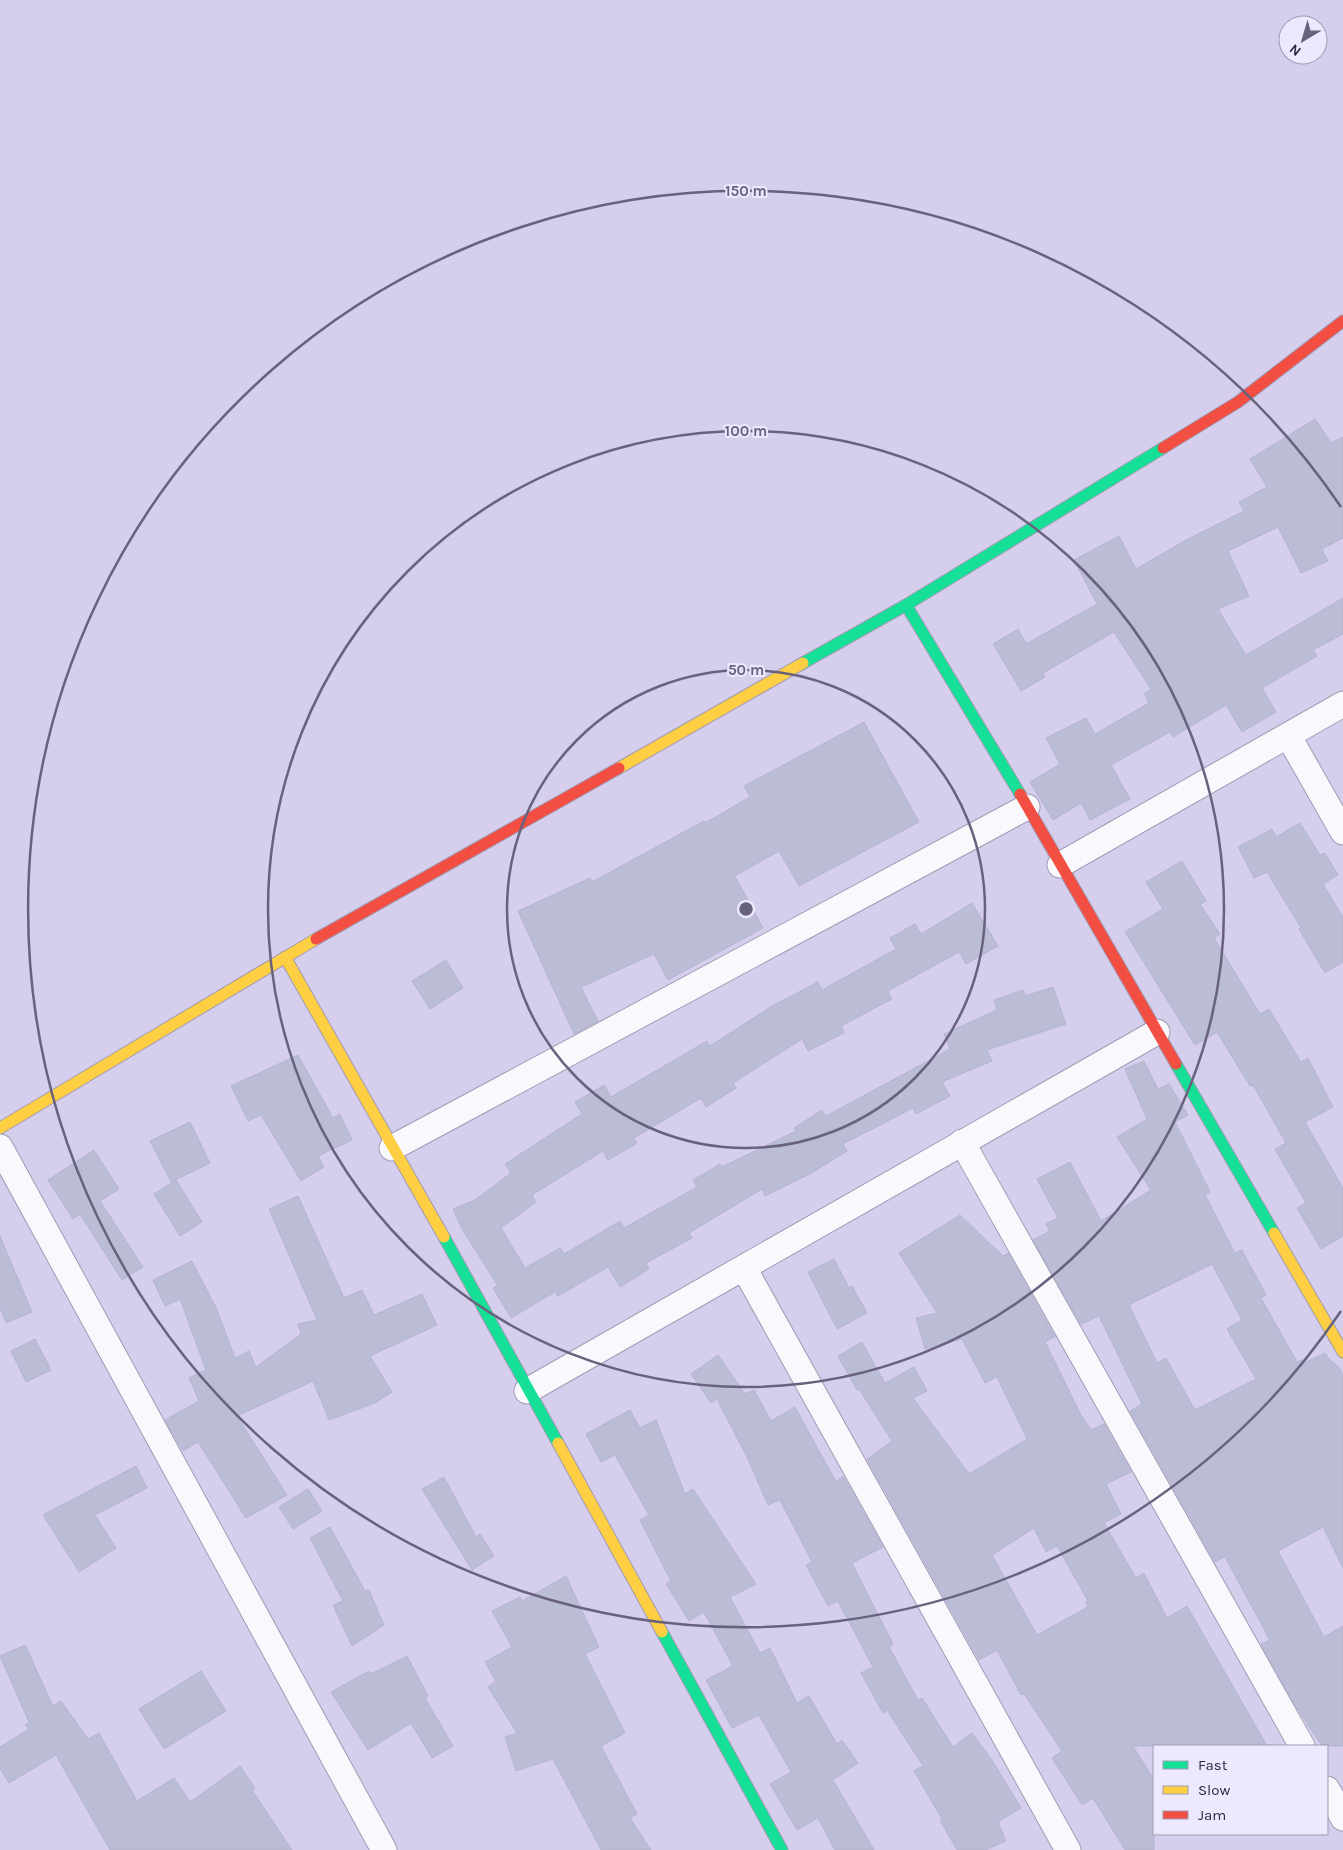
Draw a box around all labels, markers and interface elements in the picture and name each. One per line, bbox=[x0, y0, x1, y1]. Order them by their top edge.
north arrow bbox=[1278, 15, 1328, 65]
text: N bbox=[1286, 40, 1304, 60]
text: 150 m bbox=[725, 182, 767, 200]
text: 100 m bbox=[725, 422, 767, 440]
text: 50 m bbox=[728, 661, 764, 679]
centre of rings bbox=[737, 900, 755, 918]
legend bbox=[1153, 1745, 1328, 1835]
text: Fast bbox=[1198, 1756, 1228, 1774]
text: Slow bbox=[1198, 1781, 1230, 1799]
text: Jam bbox=[1198, 1806, 1226, 1824]

